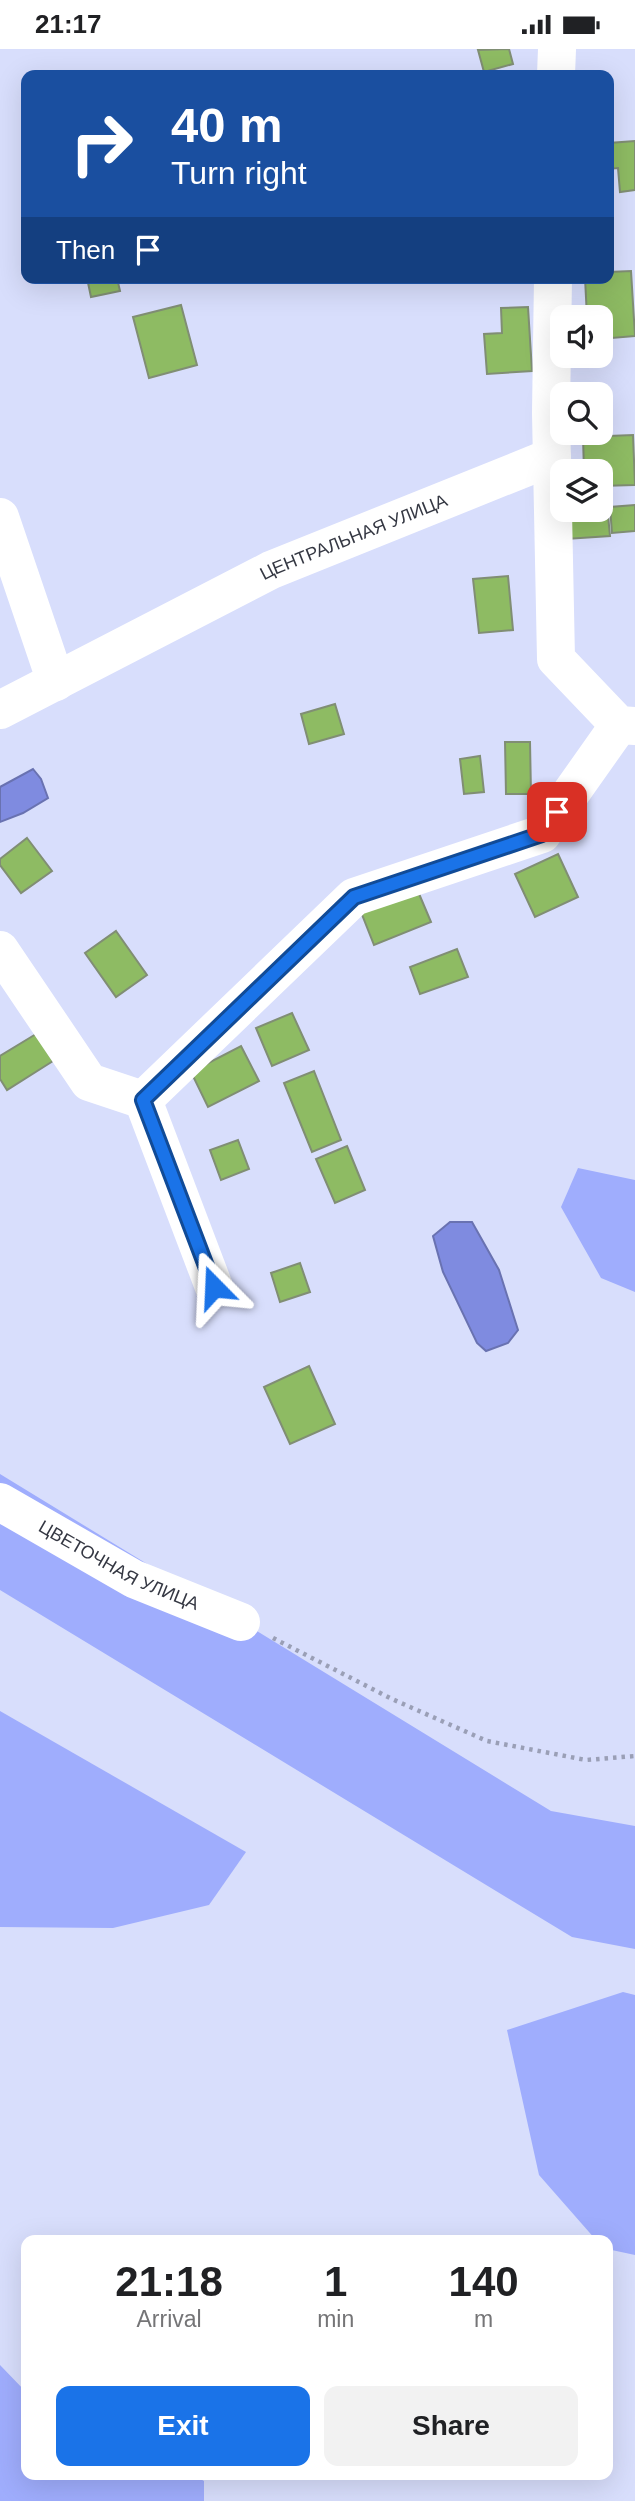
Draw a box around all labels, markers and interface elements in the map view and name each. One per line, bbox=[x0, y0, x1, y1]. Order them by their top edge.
text: 21:17 bbox=[35, 9, 102, 39]
icon: right bbox=[56, 98, 147, 189]
text: 40 m bbox=[171, 98, 283, 152]
text: Turn right bbox=[171, 155, 307, 191]
icon: arrive bbox=[129, 231, 167, 269]
text: Then bbox=[56, 235, 115, 265]
map controls bbox=[550, 305, 613, 522]
button: sound bbox=[550, 305, 613, 368]
button: search bbox=[550, 382, 613, 445]
button: layers bbox=[550, 459, 613, 522]
street label: ЦЕНТРАЛЬНАЯ УЛИЦА bbox=[257, 490, 450, 584]
pin bbox=[527, 782, 587, 842]
icon: arrive bbox=[538, 793, 576, 831]
position arrow bbox=[177, 1250, 251, 1324]
street label: ЦВЕТОЧНАЯ УЛИЦА bbox=[35, 1516, 202, 1614]
text: 21:18 bbox=[115, 2258, 223, 2305]
text: 1 bbox=[324, 2258, 347, 2305]
text: 140 bbox=[449, 2258, 519, 2305]
text: Arrival bbox=[136, 2306, 202, 2332]
text: min bbox=[317, 2306, 354, 2332]
text: m bbox=[474, 2306, 493, 2332]
button: Exit bbox=[56, 2386, 310, 2466]
button: Share bbox=[324, 2386, 578, 2466]

